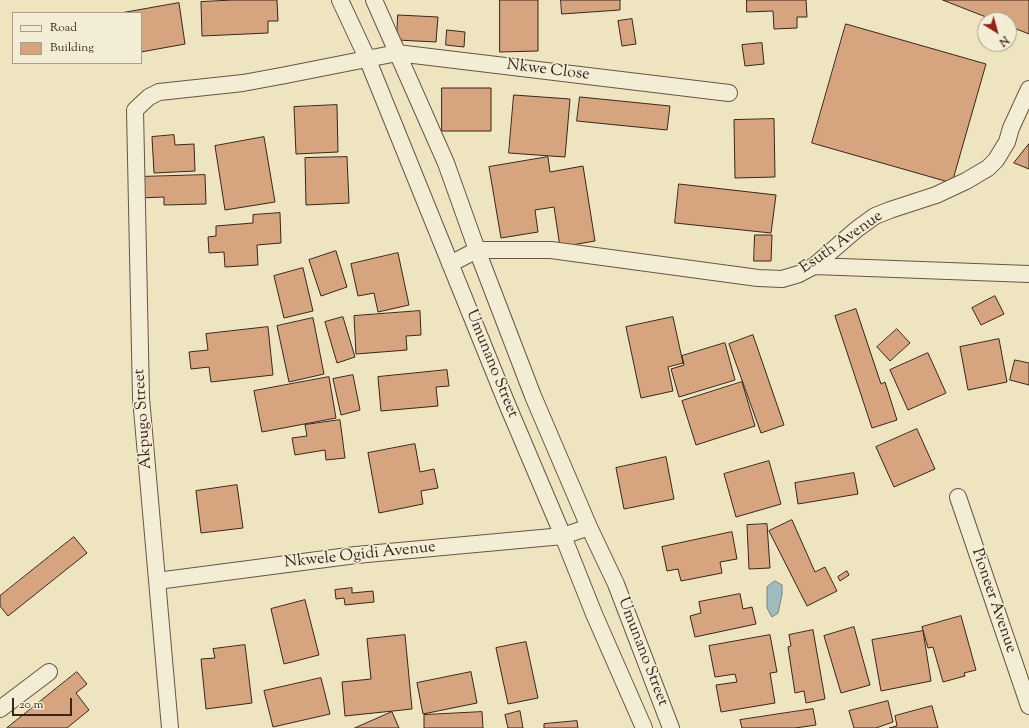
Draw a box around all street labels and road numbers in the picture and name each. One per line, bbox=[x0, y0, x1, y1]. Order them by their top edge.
street label: Nkwe Close bbox=[505, 56, 591, 86]
street label: Esuth Avenue bbox=[797, 207, 887, 279]
street label: Umunano Street bbox=[461, 307, 521, 421]
street label: Akpugo Street bbox=[131, 368, 157, 470]
street label: Nkwele Ogidi Avenue bbox=[283, 539, 437, 573]
street label: Pioneer Avenue bbox=[966, 546, 1020, 656]
street label: Umunano Street bbox=[612, 595, 672, 709]

